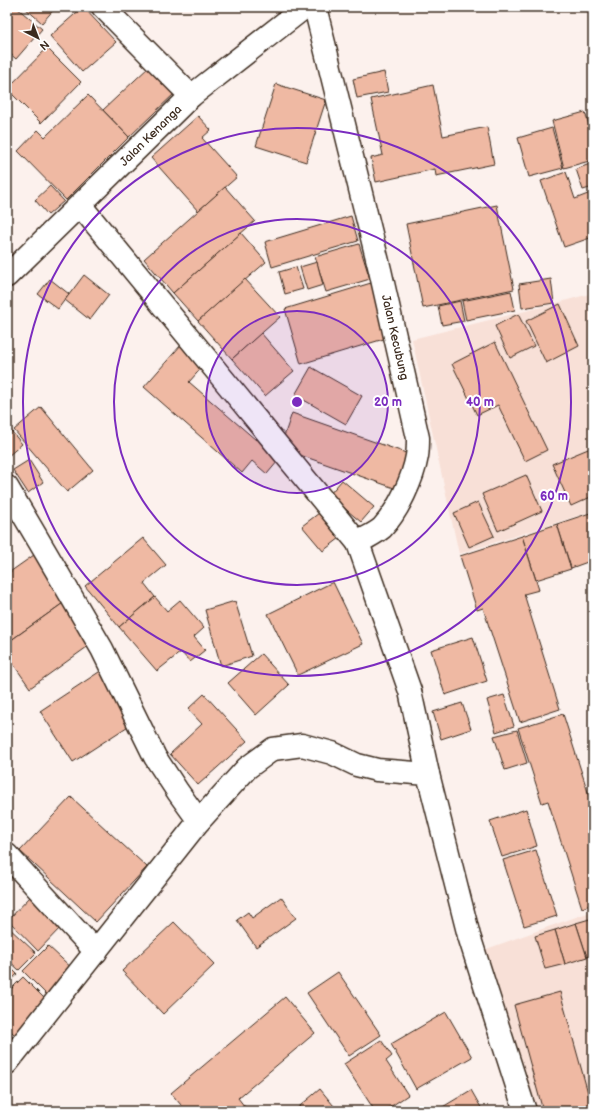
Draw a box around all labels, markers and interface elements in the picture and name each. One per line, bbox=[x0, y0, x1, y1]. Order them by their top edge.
north arrow bbox=[18, 18, 58, 58]
text: N bbox=[37, 37, 52, 53]
street label: Jalan Kenanga bbox=[116, 102, 185, 169]
street label: Jalan Kecubung bbox=[378, 293, 412, 382]
centre of rings bbox=[290, 395, 304, 409]
text: 20 m bbox=[374, 395, 402, 410]
text: 40 m bbox=[466, 395, 494, 410]
text: 60 m bbox=[540, 489, 568, 504]

